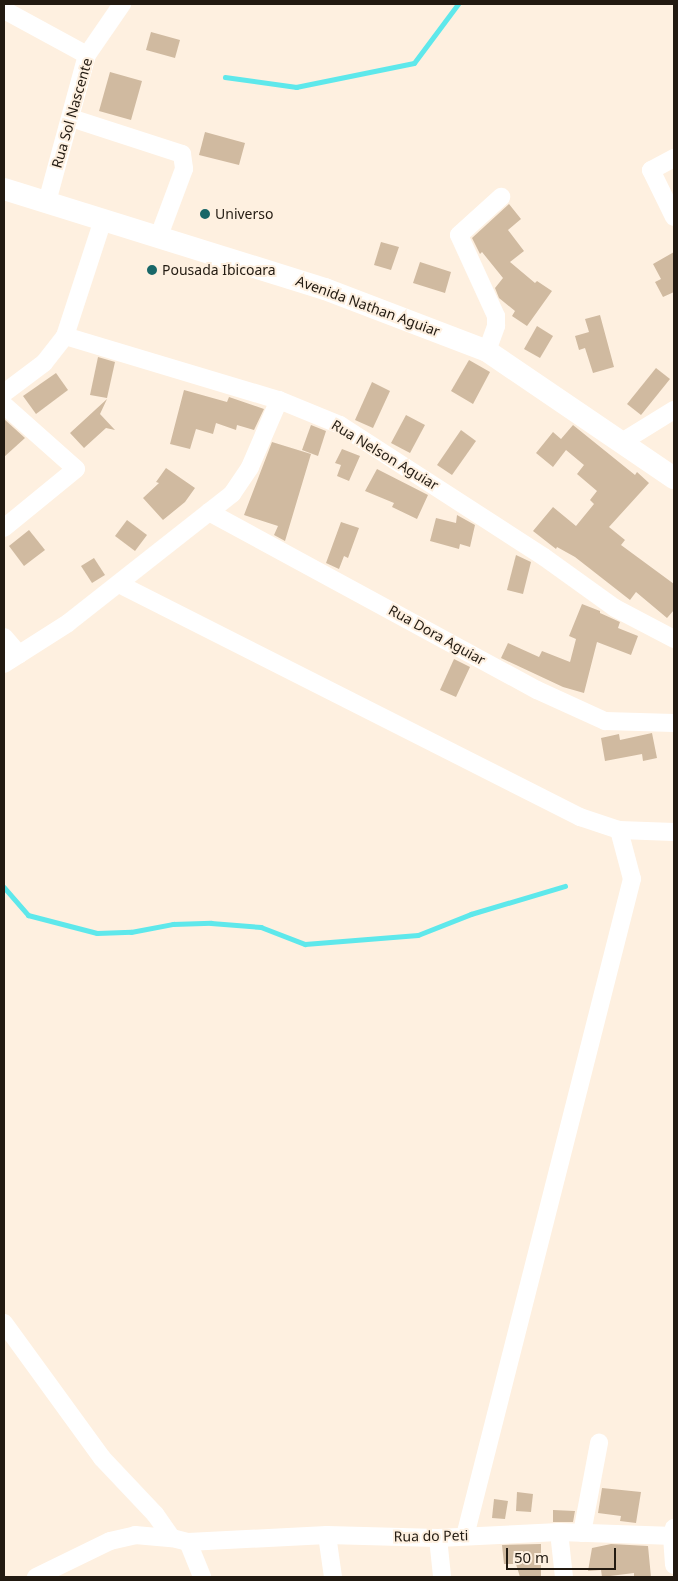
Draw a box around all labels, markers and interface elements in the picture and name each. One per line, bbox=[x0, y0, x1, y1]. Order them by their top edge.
street label: Rua Sol Nascente bbox=[48, 56, 96, 170]
place label: Universo bbox=[215, 206, 273, 222]
marker: Universo bbox=[199, 208, 211, 220]
place label: Pousada Ibicoara bbox=[162, 262, 276, 278]
marker: Pousada Ibicoara bbox=[146, 264, 158, 276]
street label: Avenida Nathan Aguiar bbox=[294, 272, 442, 340]
street label: Rua Nelson Aguiar bbox=[328, 416, 442, 494]
street label: Rua Dora Aguiar bbox=[386, 601, 488, 669]
street label: Rua do Peti bbox=[394, 1527, 468, 1545]
scale bar bbox=[508, 1538, 618, 1570]
text: 50 m bbox=[514, 1547, 549, 1567]

